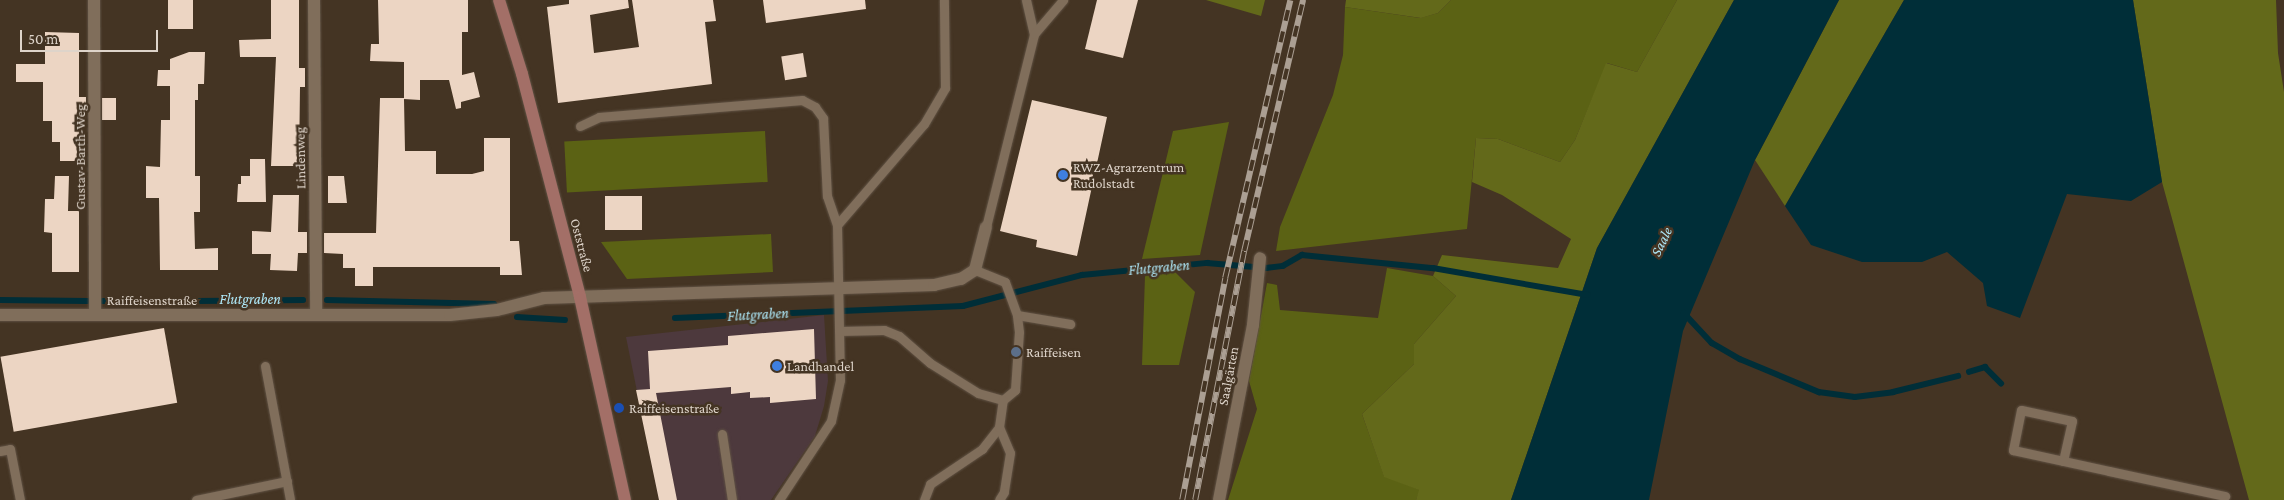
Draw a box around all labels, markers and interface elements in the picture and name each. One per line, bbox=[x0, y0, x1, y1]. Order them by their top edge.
scale bar bbox=[22, 20, 160, 52]
text: 50 m bbox=[28, 31, 58, 47]
street label: Gustav-Barth-Weg bbox=[72, 104, 88, 210]
street label: Lindenweg bbox=[291, 127, 309, 189]
place label: RWZ-Agrarzentrum Rudolstadt bbox=[1073, 159, 1184, 192]
marker: RWZ-Agrarzentrum Rudolstadt bbox=[1057, 169, 1069, 181]
street label: Oststraße bbox=[567, 216, 597, 274]
water label: Saale bbox=[1647, 224, 1677, 260]
water label: Flutgraben bbox=[1128, 256, 1190, 280]
water label: Flutgraben bbox=[219, 291, 281, 309]
street label: Raiffeisenstraße bbox=[107, 292, 197, 308]
water label: Flutgraben bbox=[727, 304, 789, 326]
place label: Raiffeisen bbox=[1026, 344, 1081, 360]
street label: Saalgärten bbox=[1214, 345, 1242, 407]
marker: Raiffeisen bbox=[1010, 346, 1022, 358]
place label: Landhandel bbox=[787, 358, 854, 374]
marker: Landhandel bbox=[771, 360, 783, 372]
place label: Raiffeisenstraße bbox=[629, 400, 719, 416]
marker: Raiffeisenstraße bbox=[613, 402, 625, 414]

